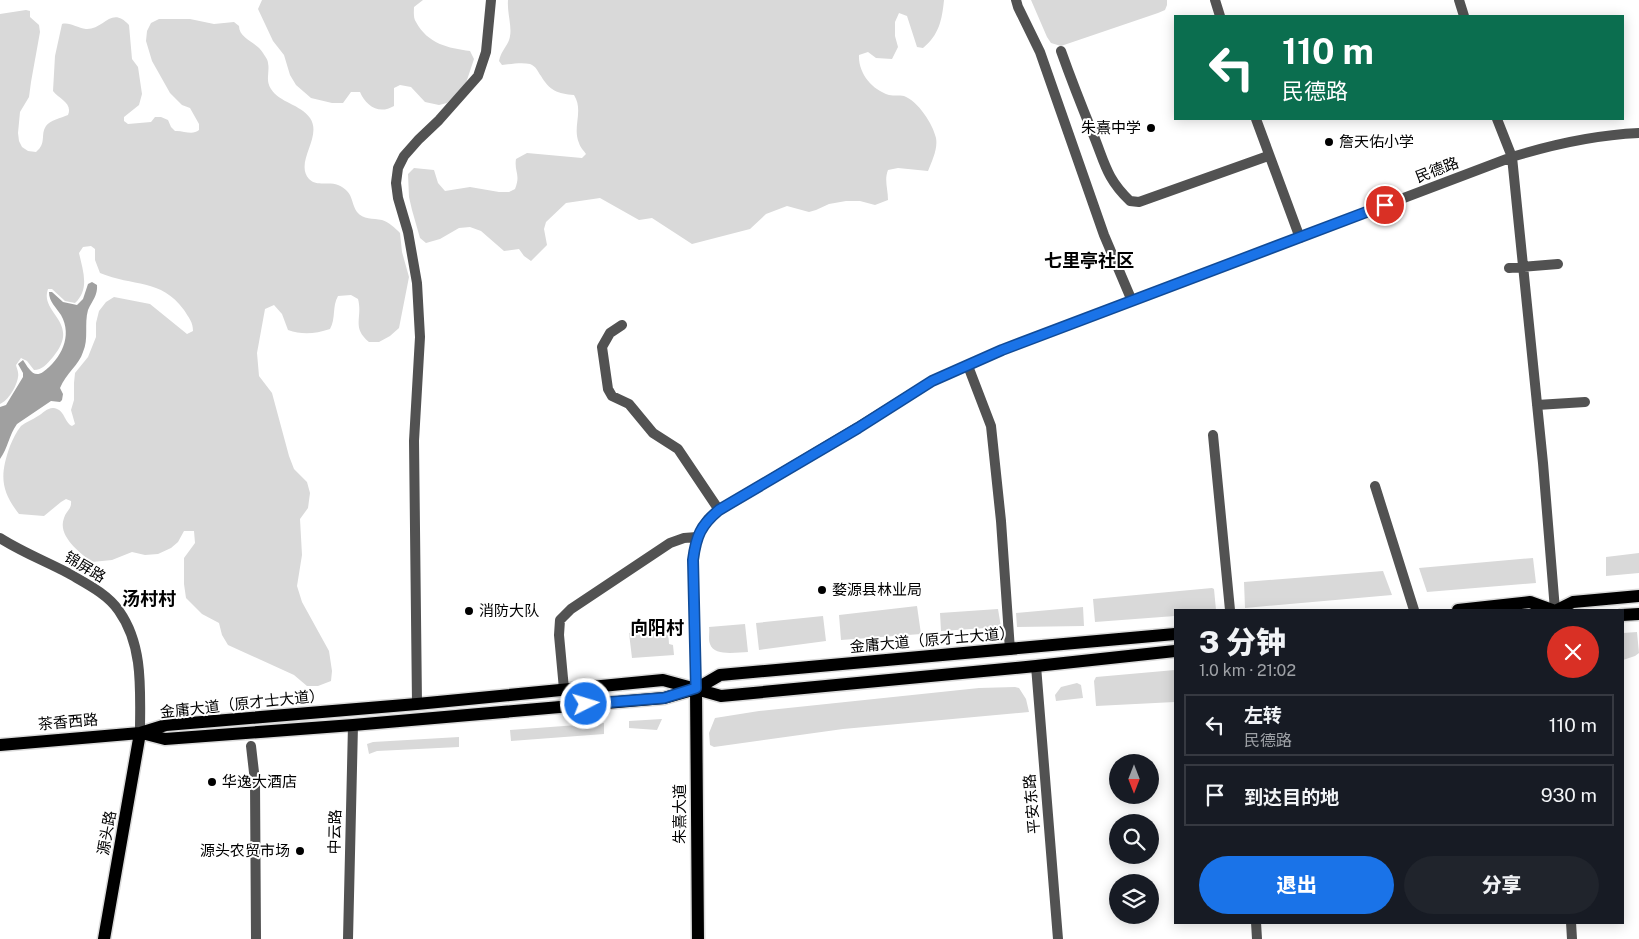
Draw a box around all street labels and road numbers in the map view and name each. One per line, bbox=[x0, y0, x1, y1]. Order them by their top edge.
street label: 民德路 bbox=[1413, 154, 1461, 186]
street label: 锦屏路 bbox=[62, 548, 109, 585]
street label: 金庸大道（原才士大道） bbox=[849, 624, 1015, 655]
street label: 金庸大道（原才士大道） bbox=[159, 686, 325, 721]
street label: 茶香西路 bbox=[37, 710, 99, 733]
street label: 平安东路 bbox=[1020, 773, 1043, 835]
street label: 朱熹大道 bbox=[671, 784, 688, 844]
street label: 源头路 bbox=[94, 809, 119, 857]
street label: 中云路 bbox=[326, 809, 343, 855]

